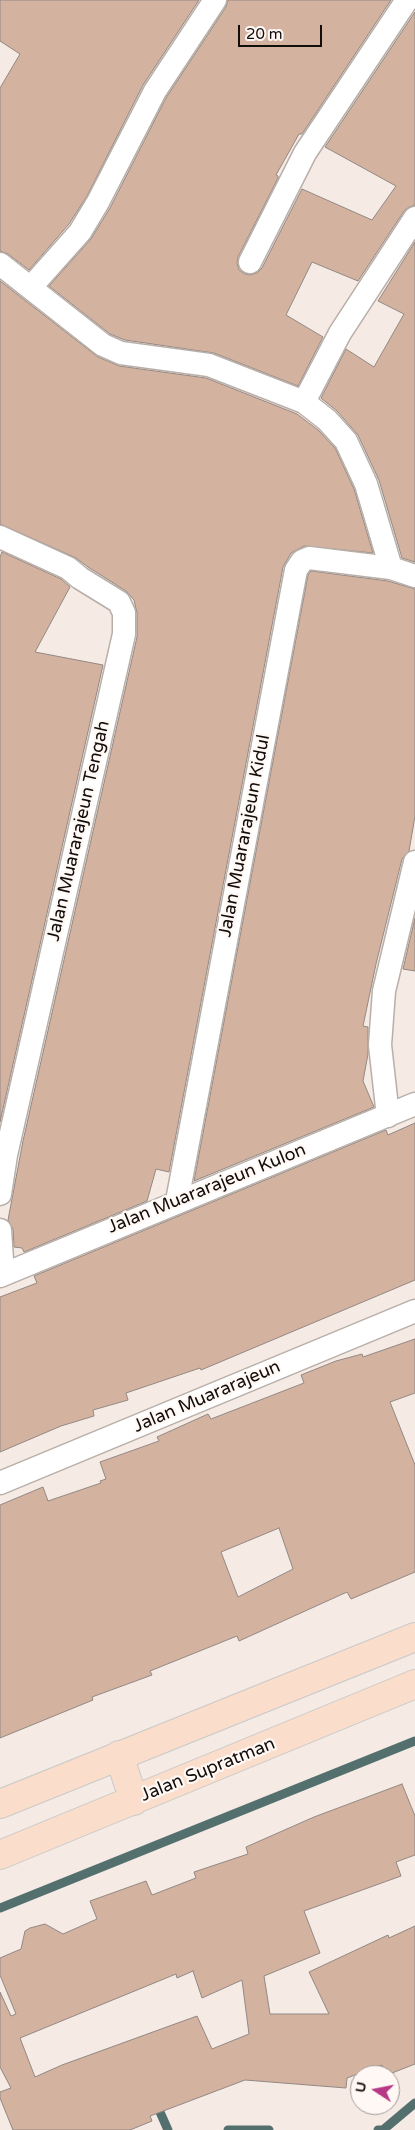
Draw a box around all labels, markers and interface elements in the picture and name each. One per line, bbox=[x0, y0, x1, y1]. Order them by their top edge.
scale bar bbox=[240, 15, 324, 47]
text: 20 m bbox=[246, 25, 283, 43]
street label: Jalan Muararajeun Tengah bbox=[43, 719, 115, 943]
street label: Jalan Muararajeun Kidul bbox=[215, 733, 275, 939]
street label: Jalan Muararajeun Kulon bbox=[105, 1139, 309, 1239]
street label: Jalan Muararajeun bbox=[130, 1356, 284, 1438]
street label: Jalan Supratman bbox=[138, 1733, 278, 1807]
north arrow bbox=[350, 2065, 400, 2115]
text: U bbox=[351, 2080, 370, 2094]

